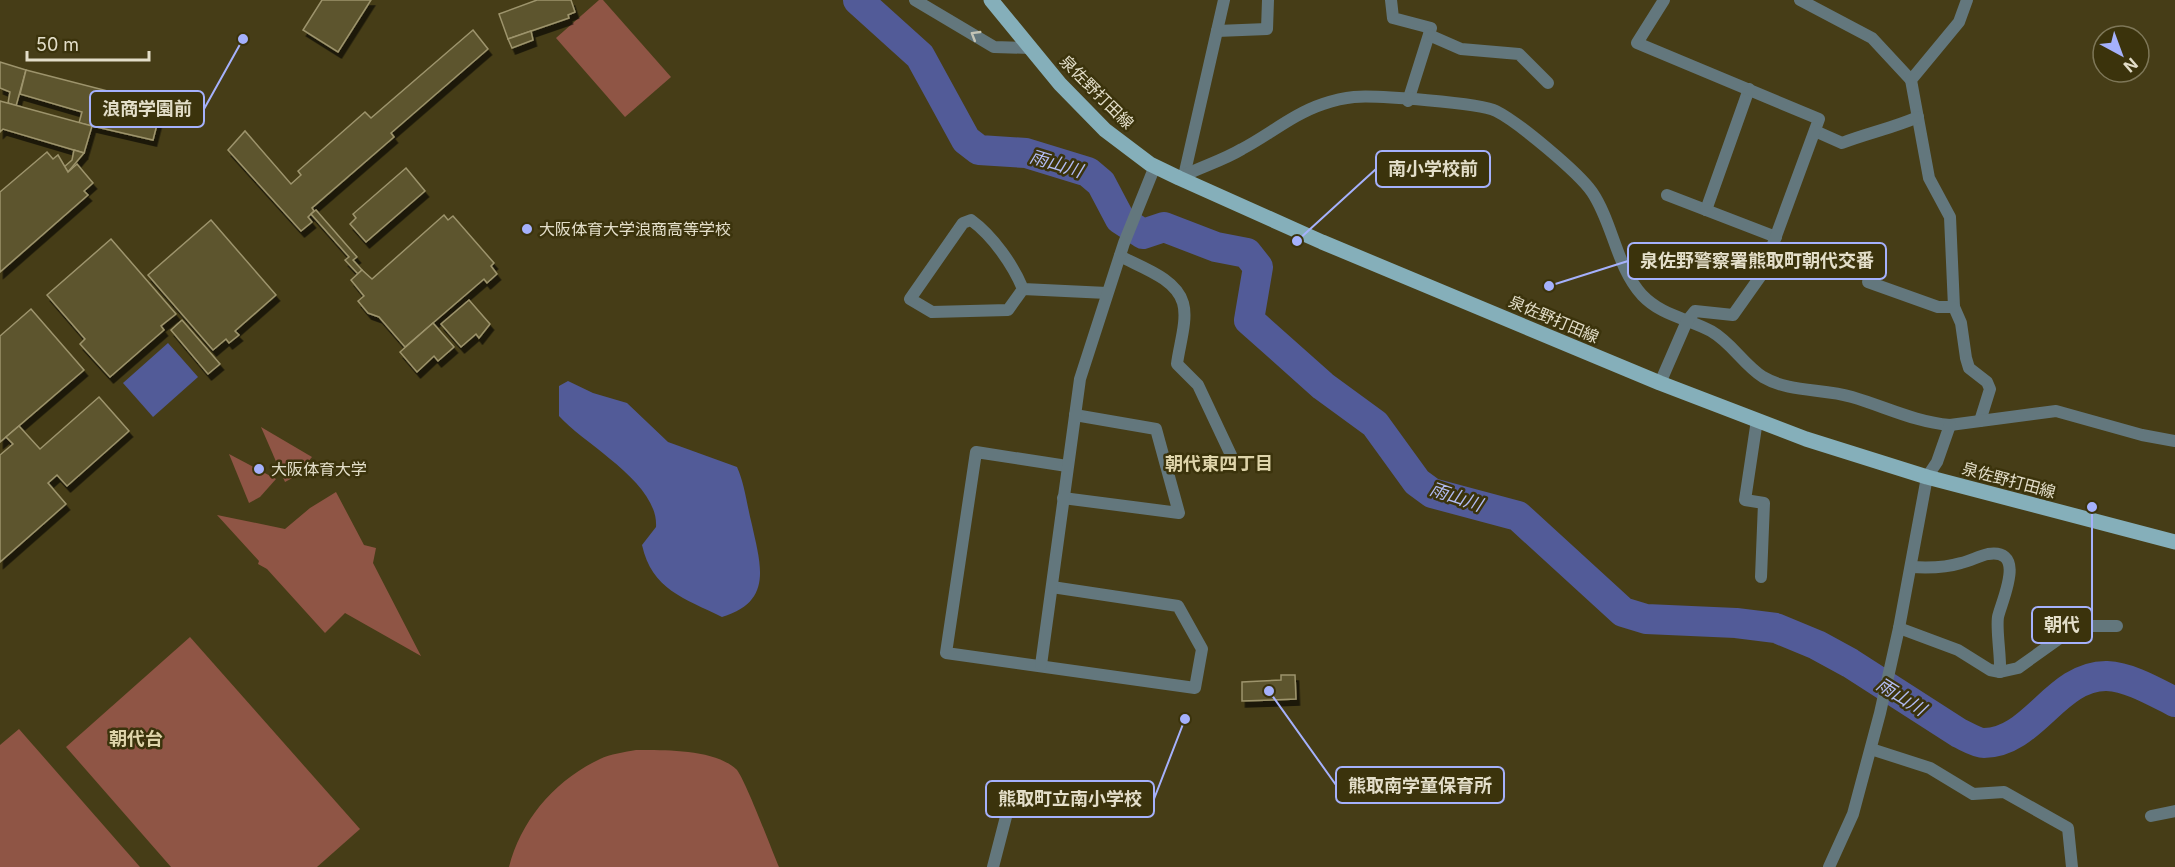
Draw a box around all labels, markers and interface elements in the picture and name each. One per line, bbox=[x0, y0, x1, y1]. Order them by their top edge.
scale bar bbox=[27, 24, 148, 62]
north arrow bbox=[2091, 24, 2151, 84]
one-way arrow bbox=[971, 31, 981, 43]
text: 50 m bbox=[36, 34, 79, 55]
street label: 泉佐野打田線 bbox=[1056, 51, 1138, 133]
text: N bbox=[2120, 54, 2142, 77]
callout: 浪商学園前 bbox=[90, 91, 204, 127]
text: 浪商学園前 bbox=[102, 98, 192, 119]
water label: 雨山川 bbox=[1027, 146, 1087, 182]
callout: 南小学校前 bbox=[1376, 151, 1490, 187]
text: 南小学校前 bbox=[1388, 158, 1478, 179]
place label: 大阪体育大学浪商高等学校 bbox=[539, 219, 731, 239]
marker: 大阪体育大学浪商高等学校 bbox=[520, 222, 534, 236]
callout: 泉佐野警察署熊取町朝代交番 bbox=[1628, 243, 1886, 279]
text: 泉佐野警察署熊取町朝代交番 bbox=[1640, 250, 1874, 271]
street label: 泉佐野打田線 bbox=[1506, 291, 1602, 347]
district label: 朝代東四丁目 bbox=[1165, 453, 1273, 474]
street label: 泉佐野打田線 bbox=[1960, 458, 2058, 502]
place label: 大阪体育大学 bbox=[271, 459, 367, 479]
marker: 大阪体育大学 bbox=[252, 462, 266, 476]
water label: 雨山川 bbox=[1427, 478, 1487, 516]
callout: 朝代 bbox=[2032, 607, 2092, 643]
text: 朝代 bbox=[2044, 614, 2080, 635]
water label: 雨山川 bbox=[1873, 673, 1931, 721]
district label: 朝代台 bbox=[109, 728, 163, 749]
callout: 熊取南学童保育所 bbox=[1336, 767, 1504, 803]
text: 熊取南学童保育所 bbox=[1348, 775, 1492, 796]
callout: 熊取町立南小学校 bbox=[986, 781, 1154, 817]
text: 熊取町立南小学校 bbox=[998, 788, 1142, 809]

